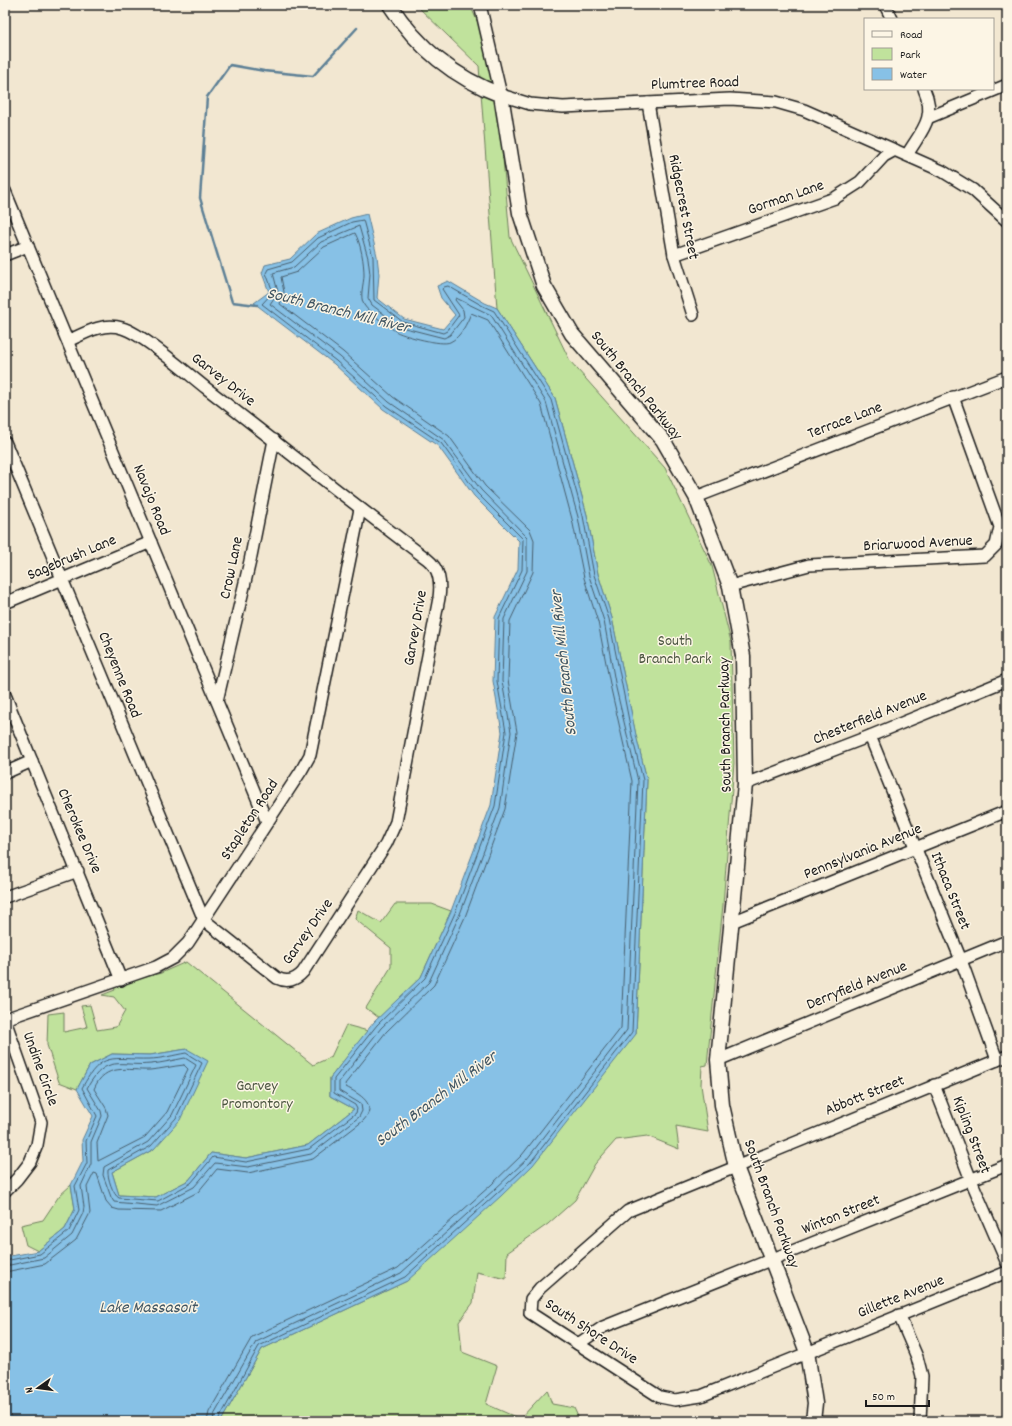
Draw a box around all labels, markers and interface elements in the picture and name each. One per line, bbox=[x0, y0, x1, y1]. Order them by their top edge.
legend bbox=[864, 18, 994, 90]
text: Road bbox=[900, 27, 922, 44]
text: Park bbox=[900, 47, 921, 64]
text: Water bbox=[900, 67, 927, 84]
street label: Plumtree Road bbox=[650, 71, 740, 97]
street label: Ridgecrest Street bbox=[662, 152, 705, 262]
street label: Gorman Lane bbox=[745, 174, 827, 222]
water label: South Branch Mill River bbox=[264, 283, 414, 342]
street label: South Branch Parkway bbox=[584, 326, 688, 446]
street label: Garvey Drive bbox=[186, 347, 260, 413]
street label: Terrace Lane bbox=[804, 396, 886, 446]
street label: Navajo Road bbox=[126, 461, 176, 539]
street label: Sagebrush Lane bbox=[24, 529, 120, 587]
street label: Briarwood Avenue bbox=[863, 530, 973, 558]
street label: Crow Lane bbox=[214, 535, 250, 601]
water label: South Branch Mill River bbox=[545, 587, 585, 737]
street label: Garvey Drive bbox=[398, 588, 434, 668]
street label: Cheyenne Road bbox=[91, 628, 147, 722]
park label: South Branch Park bbox=[638, 630, 712, 671]
street label: South Branch Parkway bbox=[713, 657, 739, 793]
street label: Chesterfield Avenue bbox=[810, 685, 930, 751]
street label: Stapleton Road bbox=[215, 775, 285, 865]
street label: Cherokee Drive bbox=[51, 785, 107, 877]
street label: Pennsylvania Avenue bbox=[800, 818, 926, 886]
street label: Ithaca Street bbox=[924, 849, 976, 933]
street label: Garvey Drive bbox=[277, 894, 339, 970]
street label: Derryfield Avenue bbox=[803, 955, 911, 1017]
street label: Undine Circle bbox=[16, 1029, 64, 1109]
water label: South Branch Mill River bbox=[371, 1045, 504, 1154]
street label: Abbott Street bbox=[822, 1070, 908, 1122]
park label: Garvey Promontory bbox=[221, 1075, 293, 1116]
street label: Kipling Street bbox=[946, 1093, 996, 1177]
street label: South Branch Parkway bbox=[737, 1136, 805, 1272]
street label: Winton Street bbox=[798, 1189, 884, 1241]
street label: Gillette Avenue bbox=[854, 1269, 948, 1325]
street label: South Shore Drive bbox=[540, 1293, 642, 1371]
water label: Lake Massasoit bbox=[99, 1297, 199, 1321]
north arrow bbox=[18, 1368, 58, 1408]
scale bar bbox=[866, 1382, 929, 1408]
text: N bbox=[22, 1385, 39, 1395]
text: 50 m bbox=[872, 1389, 895, 1406]

